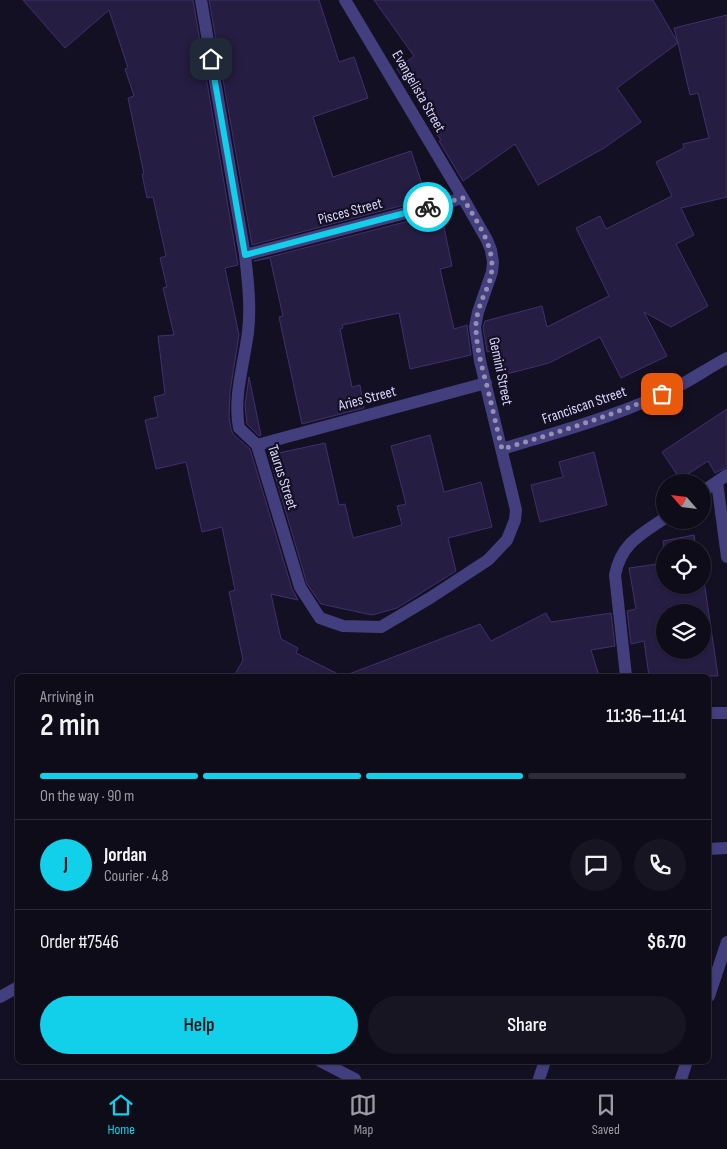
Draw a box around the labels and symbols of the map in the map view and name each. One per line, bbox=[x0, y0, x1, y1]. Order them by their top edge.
pin bbox=[190, 38, 232, 80]
street label: Evangelista Street bbox=[387, 47, 450, 136]
courier bbox=[403, 182, 453, 232]
street label: Pisces Street bbox=[316, 194, 385, 229]
street label: Gemini Street bbox=[484, 335, 517, 407]
pin bbox=[641, 373, 683, 415]
street label: Aries Street bbox=[335, 382, 399, 416]
street label: Franciscan Street bbox=[539, 382, 629, 429]
street label: Taurus Street bbox=[263, 442, 302, 512]
north arrow bbox=[656, 474, 711, 529]

